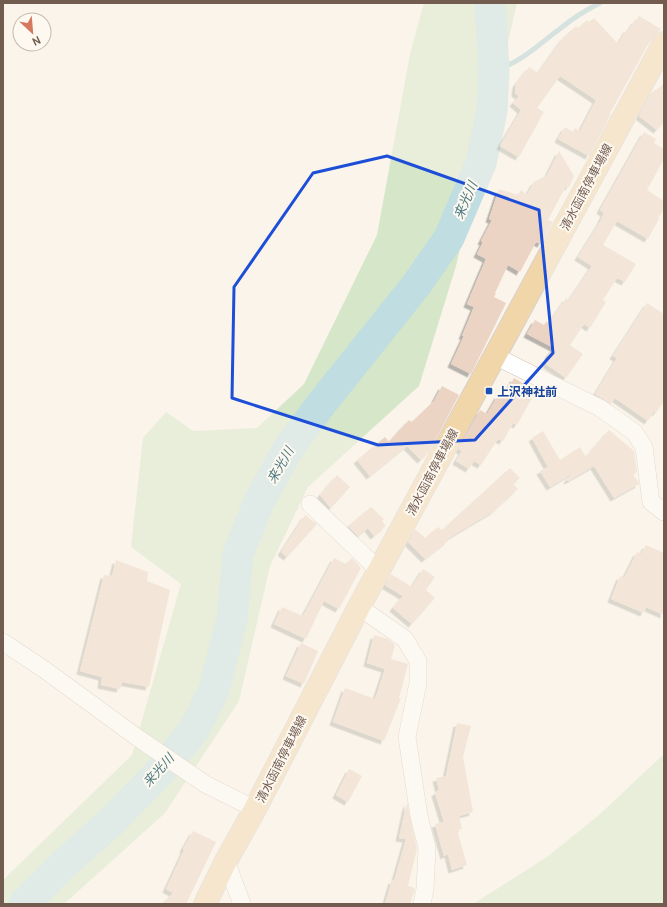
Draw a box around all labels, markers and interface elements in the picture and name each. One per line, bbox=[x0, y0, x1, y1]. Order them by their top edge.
north arrow bbox=[12, 12, 52, 52]
text: N bbox=[30, 33, 43, 49]
street label: 清水函南停車場線 bbox=[557, 141, 615, 233]
water label: 来光川 bbox=[450, 177, 481, 221]
place label: 上沢神社前 bbox=[497, 384, 557, 399]
marker: 上沢神社前 bbox=[484, 386, 494, 396]
street label: 清水函南停車場線 bbox=[403, 426, 461, 518]
water label: 来光川 bbox=[263, 442, 298, 486]
street label: 清水函南停車場線 bbox=[253, 713, 309, 805]
water label: 来光川 bbox=[139, 749, 178, 790]

